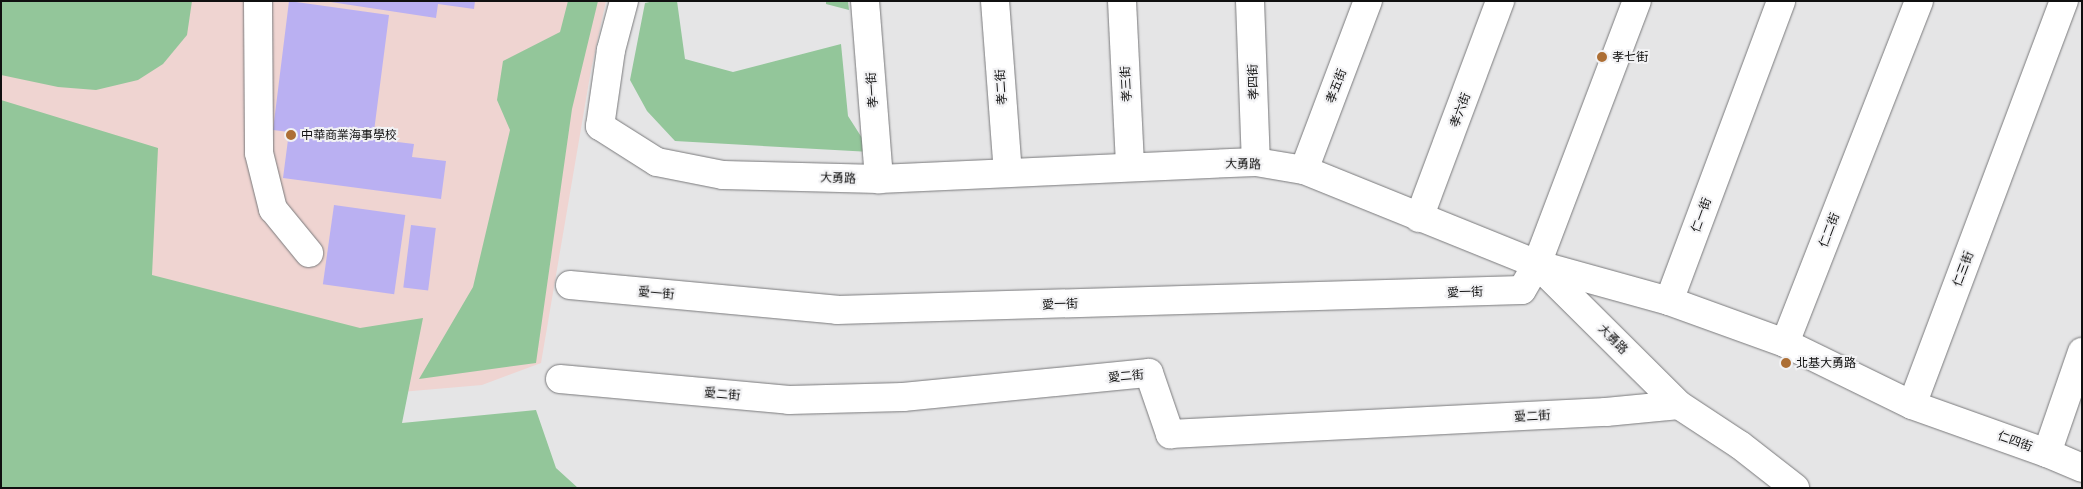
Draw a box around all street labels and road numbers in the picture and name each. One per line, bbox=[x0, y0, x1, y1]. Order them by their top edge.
street label: 孝四街 bbox=[1245, 64, 1261, 100]
street label: 孝三街 bbox=[1118, 66, 1134, 102]
street label: 孝五街 bbox=[1323, 67, 1349, 105]
street label: 孝二街 bbox=[993, 69, 1009, 105]
street label: 孝一街 bbox=[864, 72, 880, 108]
street label: 孝六街 bbox=[1447, 91, 1473, 129]
street label: 大勇路 bbox=[1225, 156, 1261, 172]
street label: 大勇路 bbox=[820, 170, 856, 186]
street label: 仁一街 bbox=[1688, 196, 1714, 234]
street label: 仁二街 bbox=[1816, 211, 1842, 249]
street label: 仁三街 bbox=[1950, 250, 1976, 288]
street label: 愛一街 bbox=[637, 284, 675, 302]
street label: 愛一街 bbox=[1447, 284, 1483, 300]
street label: 愛一街 bbox=[1042, 296, 1078, 312]
street label: 大勇路 bbox=[1595, 321, 1631, 357]
street label: 愛二街 bbox=[1107, 367, 1145, 385]
street label: 愛二街 bbox=[703, 385, 741, 403]
street label: 愛二街 bbox=[1514, 408, 1550, 424]
street label: 仁四街 bbox=[1996, 428, 2034, 454]

